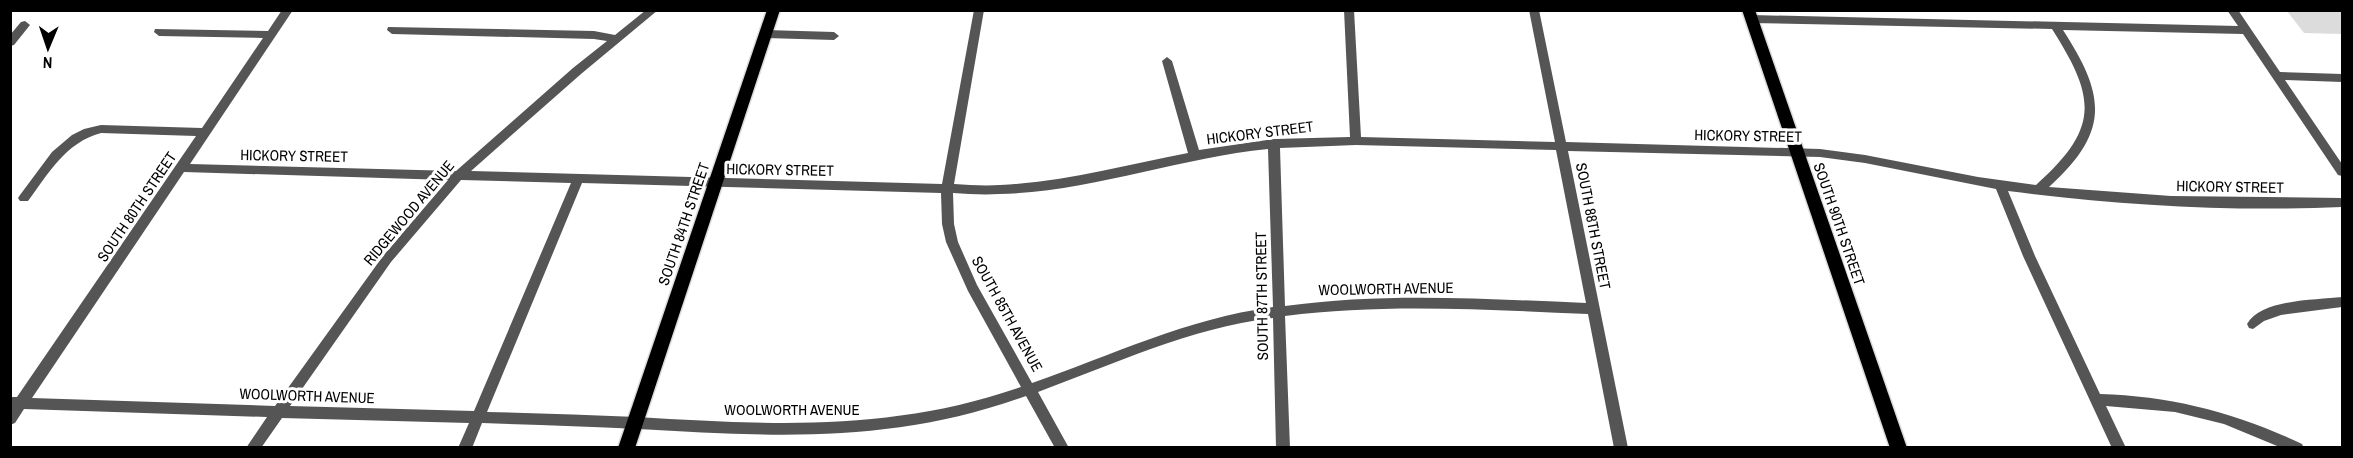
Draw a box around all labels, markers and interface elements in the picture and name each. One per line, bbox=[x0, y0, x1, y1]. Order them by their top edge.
north arrow bbox=[18, 18, 78, 78]
text: N bbox=[42, 52, 53, 74]
street label: HICKORY STREET bbox=[1205, 115, 1315, 149]
street label: HICKORY STREET bbox=[1694, 124, 1802, 147]
street label: HICKORY STREET bbox=[240, 144, 348, 167]
street label: SOUTH 80TH STREET bbox=[92, 147, 181, 266]
street label: RIDGEWOOD AVENUE bbox=[358, 156, 459, 270]
street label: HICKORY STREET bbox=[726, 158, 834, 181]
street label: SOUTH 84TH STREET bbox=[653, 159, 715, 288]
street label: SOUTH 90TH STREET bbox=[1809, 160, 1870, 288]
street label: SOUTH 88TH STREET bbox=[1571, 161, 1616, 291]
street label: HICKORY STREET bbox=[2176, 175, 2284, 198]
street label: SOUTH 87TH STREET bbox=[1250, 231, 1273, 360]
street label: SOUTH 85TH AVENUE bbox=[967, 252, 1048, 375]
street label: WOOLWORTH AVENUE bbox=[1318, 277, 1454, 300]
street label: WOOLWORTH AVENUE bbox=[239, 383, 375, 408]
street label: WOOLWORTH AVENUE bbox=[724, 399, 860, 420]

